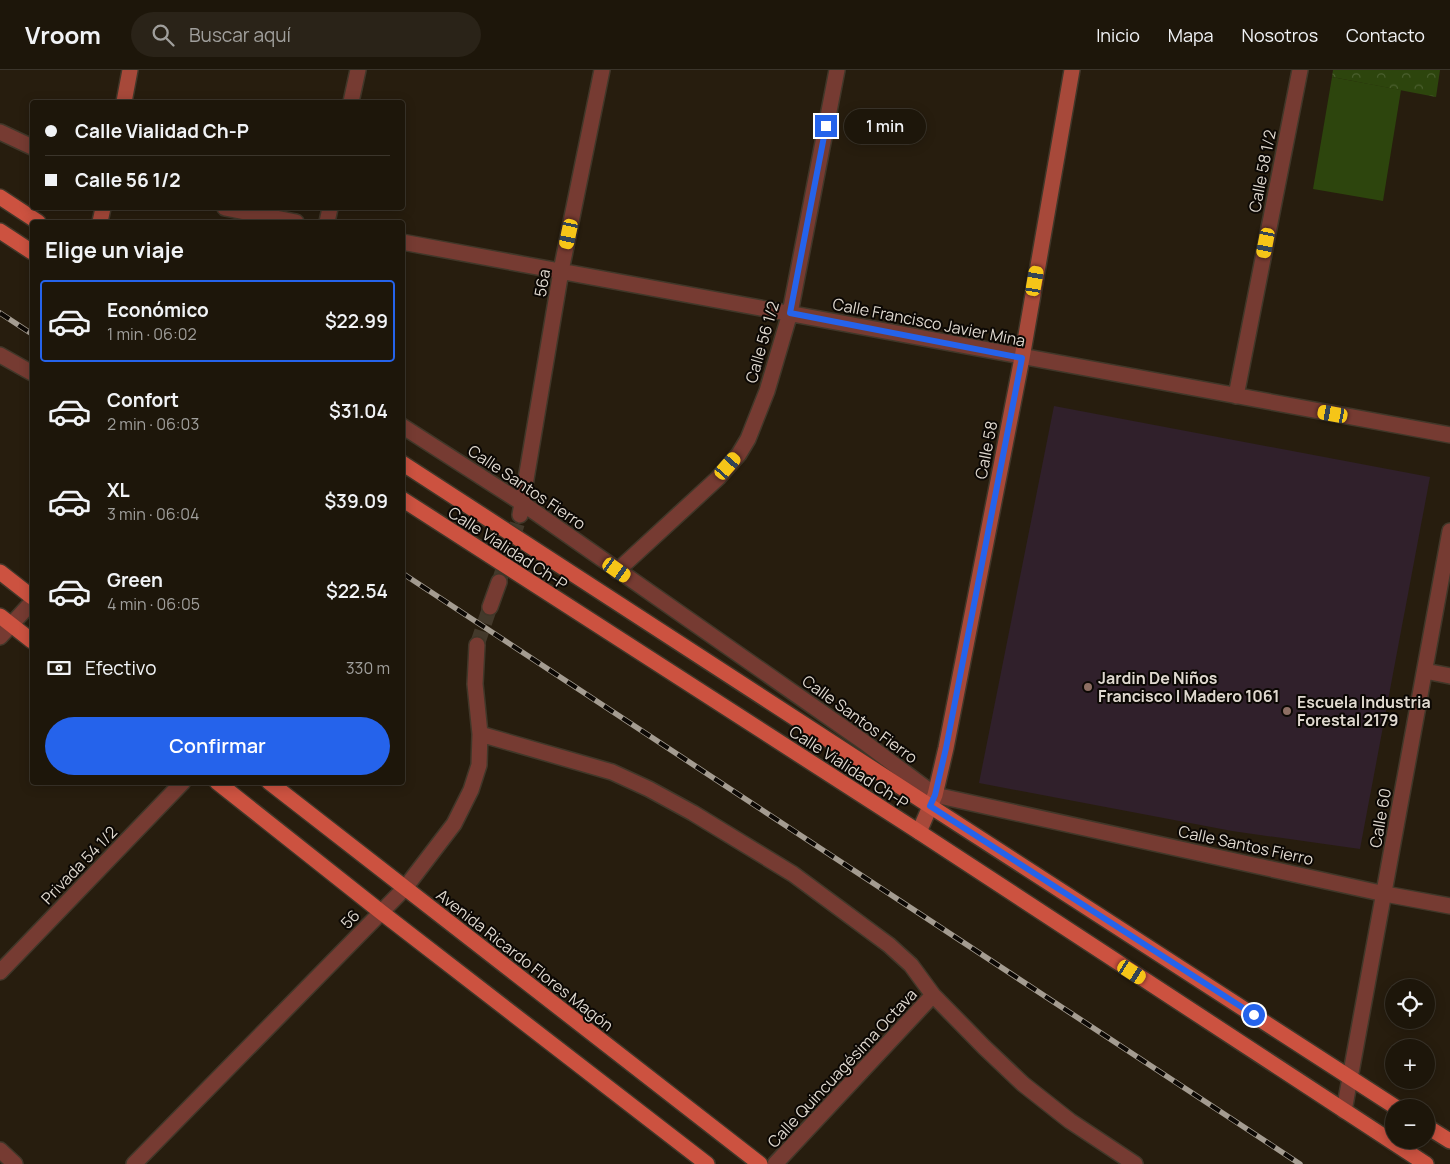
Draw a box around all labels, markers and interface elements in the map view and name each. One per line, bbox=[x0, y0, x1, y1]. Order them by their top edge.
search box bbox=[131, 12, 481, 57]
text: Vroom bbox=[25, 18, 101, 51]
icon: search bbox=[149, 21, 177, 49]
text: Buscar aquí bbox=[189, 22, 291, 48]
text: Inicio bbox=[1096, 23, 1140, 47]
text: Mapa bbox=[1168, 23, 1214, 47]
text: Nosotros bbox=[1242, 23, 1318, 47]
text: Contacto bbox=[1346, 23, 1425, 47]
callout: 1 min bbox=[844, 108, 926, 144]
route end bbox=[815, 115, 837, 137]
text: 1 min bbox=[866, 115, 904, 137]
text: Calle Vialidad Ch-P bbox=[75, 118, 249, 144]
street label: Calle 58 1/2 bbox=[1243, 128, 1281, 214]
text: Calle 56 1/2 bbox=[75, 167, 180, 193]
car bbox=[558, 218, 579, 250]
car bbox=[1255, 227, 1276, 259]
text: Elige un viaje bbox=[45, 235, 184, 265]
car bbox=[1025, 265, 1044, 297]
street label: 56a bbox=[529, 267, 555, 299]
street label: Calle Francisco Javier Mina bbox=[831, 293, 1027, 351]
text: Económico bbox=[107, 297, 209, 323]
street label: Calle 56 1/2 bbox=[740, 298, 784, 386]
icon: car bbox=[47, 299, 92, 344]
text: $22.99 bbox=[325, 308, 388, 334]
text: 1 min · 06:02 bbox=[107, 323, 197, 345]
text: Confort bbox=[107, 387, 179, 413]
icon: car bbox=[47, 389, 92, 434]
text: $31.04 bbox=[329, 398, 388, 424]
car bbox=[1316, 404, 1349, 424]
text: 2 min · 06:03 bbox=[107, 413, 199, 435]
street label: Calle 58 bbox=[970, 419, 1002, 481]
street label: Calle Santos Fierro bbox=[464, 439, 590, 535]
car bbox=[712, 450, 743, 482]
text: XL bbox=[107, 477, 130, 503]
icon: car bbox=[47, 479, 92, 524]
text: $39.09 bbox=[324, 488, 388, 514]
street label: Calle Vialidad Ch-P bbox=[444, 501, 572, 595]
text: 3 min · 06:04 bbox=[107, 503, 200, 525]
car bbox=[600, 555, 633, 585]
text: Green bbox=[107, 567, 163, 593]
icon: car bbox=[47, 569, 92, 614]
text: $22.54 bbox=[326, 578, 388, 604]
text: 4 min · 06:05 bbox=[107, 593, 200, 615]
icon: cash bbox=[45, 654, 73, 682]
text: Efectivo bbox=[85, 655, 156, 681]
text: 330 m bbox=[346, 657, 390, 679]
place label: Jardin De Niños Francisco I Madero 1061 bbox=[1098, 667, 1279, 707]
street label: Calle Santos Fierro bbox=[798, 670, 922, 768]
marker: Jardin De Niños Francisco I Madero 1061 bbox=[1082, 681, 1094, 693]
place label: Escuela Industria Forestal 2179 bbox=[1297, 691, 1431, 731]
marker: Escuela Industria Forestal 2179 bbox=[1281, 705, 1293, 717]
button: Confirmar bbox=[45, 717, 390, 775]
street label: Calle Vialidad Ch-P bbox=[785, 720, 913, 814]
street label: Calle 60 bbox=[1364, 787, 1396, 849]
street label: Calle Santos Fierro bbox=[1176, 820, 1316, 870]
street label: Privada 54 1/2 bbox=[36, 821, 122, 909]
street label: Avenida Ricardo Flores Magón bbox=[432, 884, 618, 1036]
street label: 56 bbox=[335, 904, 365, 934]
car bbox=[1115, 958, 1148, 986]
map controls bbox=[1385, 979, 1435, 1149]
button: locate bbox=[1385, 979, 1435, 1029]
street label: Calle Quincuagésima Octava bbox=[762, 984, 922, 1152]
route start bbox=[1243, 1004, 1265, 1026]
button: + bbox=[1385, 1039, 1435, 1089]
button: − bbox=[1385, 1099, 1435, 1149]

